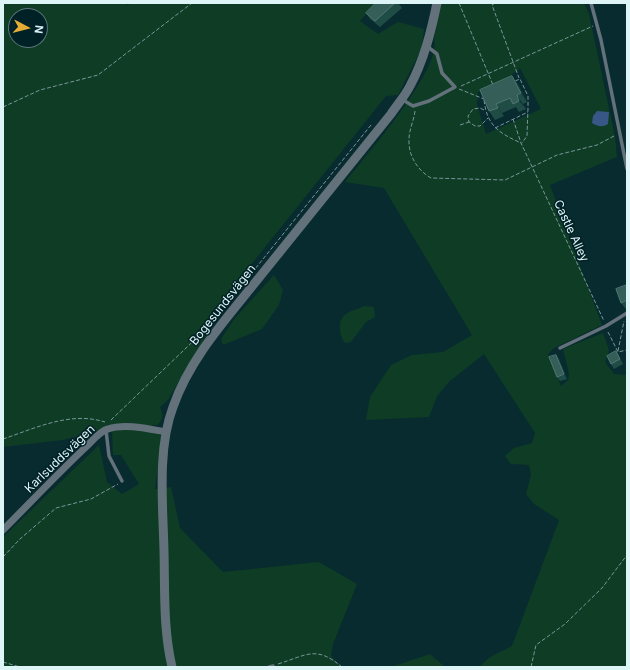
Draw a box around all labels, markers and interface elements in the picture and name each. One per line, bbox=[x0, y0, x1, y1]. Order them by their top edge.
north arrow bbox=[8, 8, 48, 48]
text: N bbox=[31, 24, 46, 34]
street label: Castle Alley bbox=[550, 198, 592, 264]
street label: Bogesundsvägen bbox=[187, 262, 259, 348]
street label: Karlsuddsvägen bbox=[22, 422, 98, 496]

